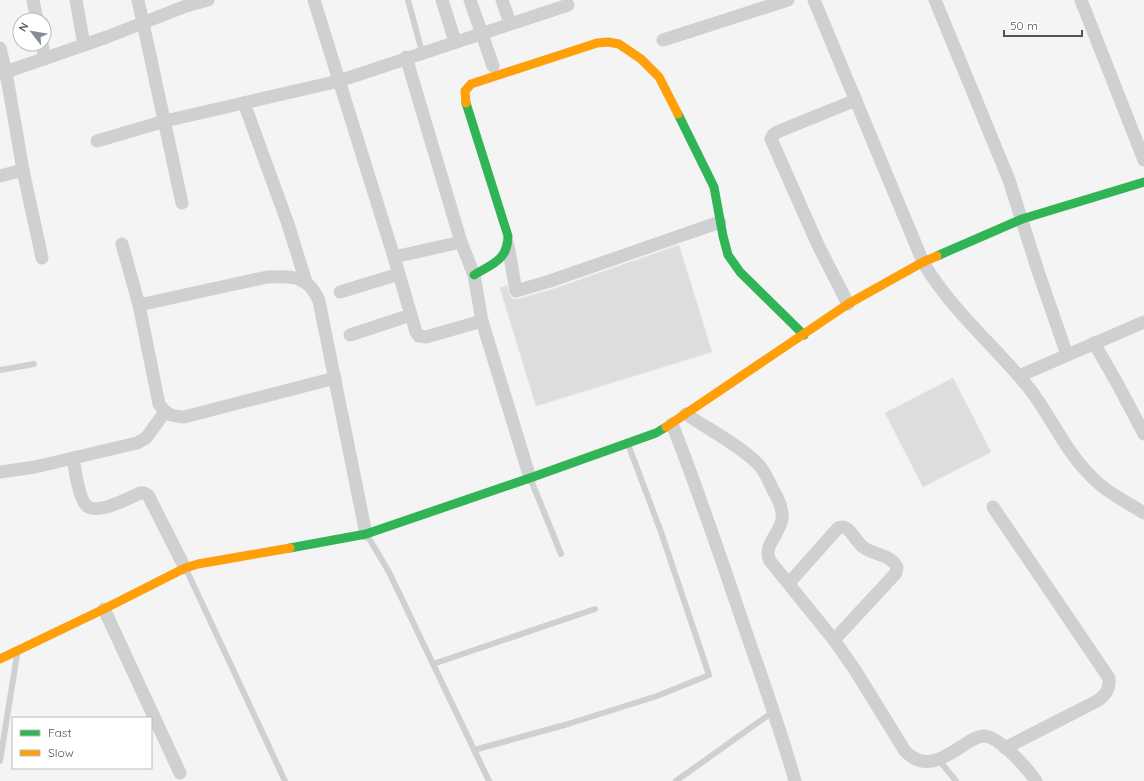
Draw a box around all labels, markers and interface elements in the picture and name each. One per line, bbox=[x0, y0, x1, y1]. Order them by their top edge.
north arrow bbox=[12, 12, 52, 52]
scale bar bbox=[1004, 12, 1082, 38]
text: 50 m bbox=[1010, 18, 1038, 33]
text: N bbox=[15, 20, 32, 34]
legend bbox=[12, 717, 152, 769]
text: Fast bbox=[48, 725, 72, 740]
text: Slow bbox=[48, 745, 74, 760]

